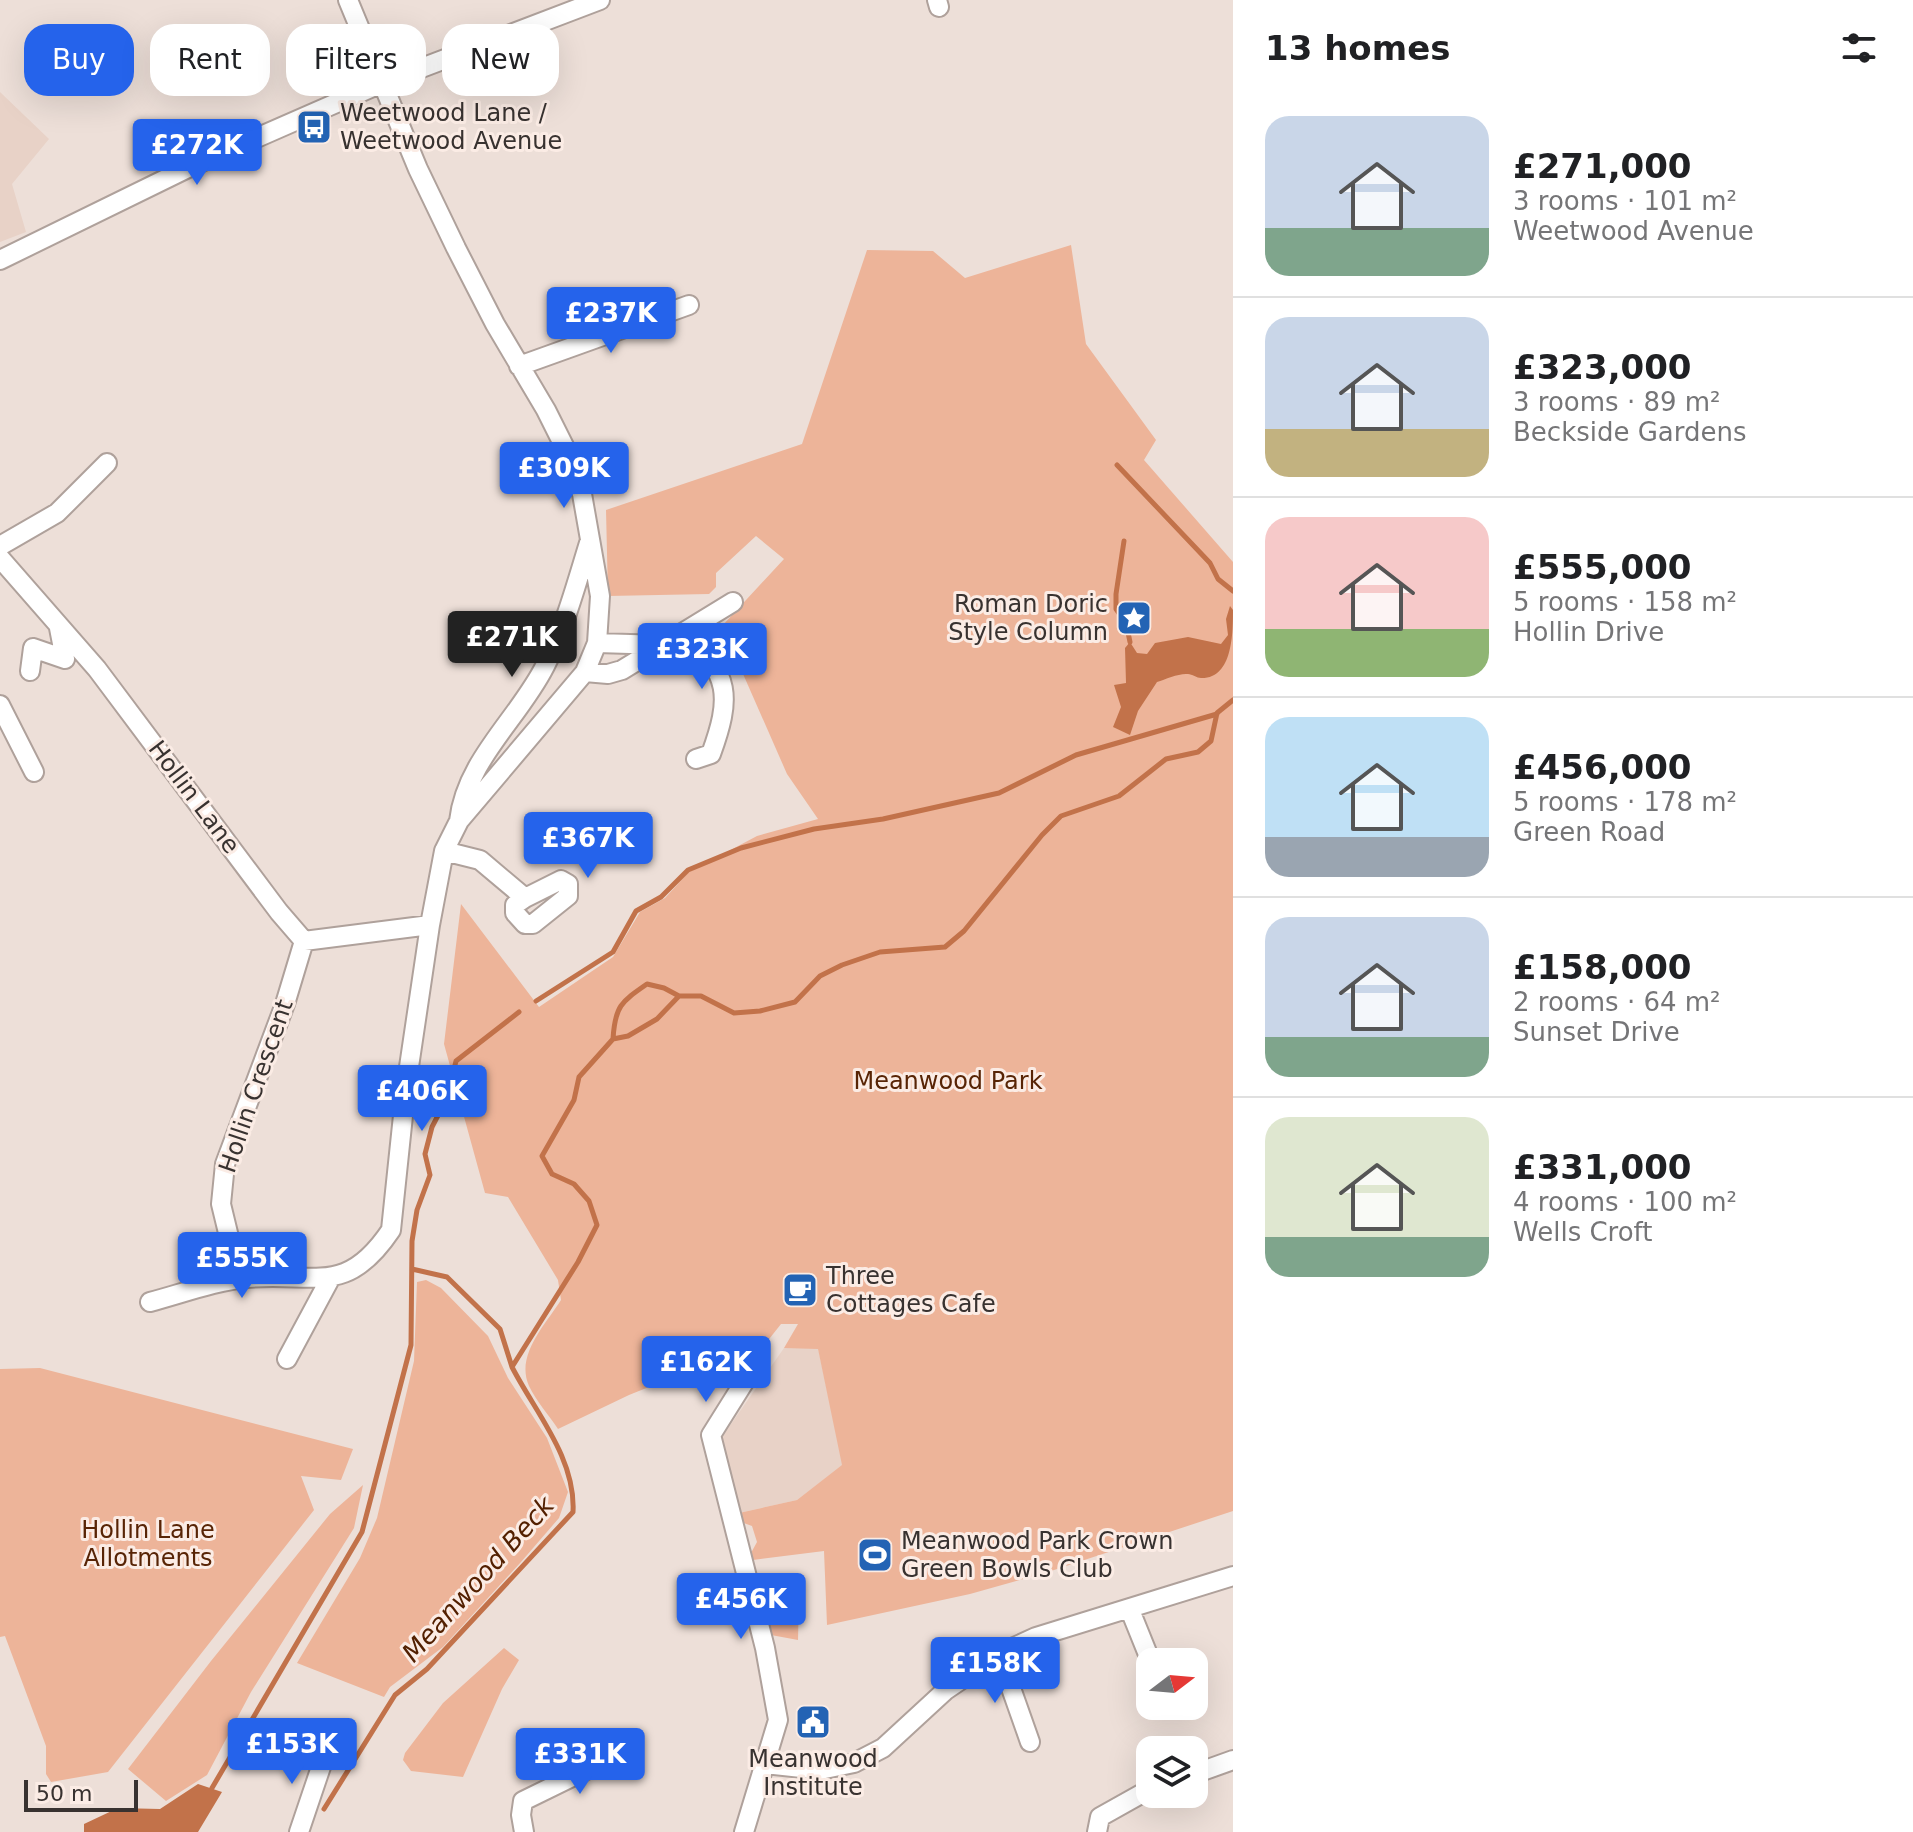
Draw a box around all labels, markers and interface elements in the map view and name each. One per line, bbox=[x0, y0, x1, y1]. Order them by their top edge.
chip: Buy bbox=[24, 24, 134, 96]
chip: Rent bbox=[150, 24, 270, 96]
chip: Filters bbox=[286, 24, 426, 96]
chip: New bbox=[442, 24, 559, 96]
icon: filters bbox=[1837, 26, 1881, 70]
text: 13 homes bbox=[1265, 28, 1450, 68]
place label: Weetwood Lane / Weetwood Avenue bbox=[340, 99, 562, 155]
bus stop icon: Weetwood Lane / Weetwood Avenue bbox=[295, 108, 333, 146]
pin: £272K bbox=[141, 119, 253, 187]
text: £272K bbox=[151, 130, 243, 160]
text: £271,000 bbox=[1513, 146, 1692, 186]
icon: home bbox=[1329, 148, 1425, 244]
text: 3 rooms · 101 m² bbox=[1513, 186, 1737, 216]
text: Weetwood Avenue bbox=[1513, 216, 1754, 246]
pin: £237K bbox=[555, 287, 667, 355]
text: £237K bbox=[565, 298, 657, 328]
text: £323,000 bbox=[1513, 347, 1692, 387]
icon: home bbox=[1329, 349, 1425, 445]
text: 3 rooms · 89 m² bbox=[1513, 387, 1721, 417]
text: Beckside Gardens bbox=[1513, 417, 1747, 447]
pin: £309K bbox=[508, 442, 620, 510]
text: £309K bbox=[518, 453, 610, 483]
text: £555,000 bbox=[1513, 547, 1692, 587]
icon: home bbox=[1329, 549, 1425, 645]
text: 5 rooms · 158 m² bbox=[1513, 587, 1737, 617]
place label: Roman Doric Style Column bbox=[948, 590, 1108, 646]
place icon: Roman Doric Style Column bbox=[1115, 599, 1153, 637]
pin: £271K bbox=[456, 611, 568, 679]
text: Hollin Drive bbox=[1513, 617, 1664, 647]
text: £271K bbox=[466, 622, 558, 652]
pin: £323K bbox=[646, 623, 758, 691]
text: £323K bbox=[656, 634, 748, 664]
street label: Hollin Lane bbox=[143, 735, 245, 859]
text: £456,000 bbox=[1513, 747, 1692, 787]
icon: home bbox=[1329, 749, 1425, 845]
text: 5 rooms · 178 m² bbox=[1513, 787, 1737, 817]
pin: £367K bbox=[532, 812, 644, 880]
text: Green Road bbox=[1513, 817, 1665, 847]
text: £367K bbox=[542, 823, 634, 853]
text: £158,000 bbox=[1513, 947, 1692, 987]
icon: home bbox=[1329, 949, 1425, 1045]
text: 2 rooms · 64 m² bbox=[1513, 987, 1721, 1017]
street label: Hollin Crescent bbox=[213, 996, 299, 1176]
text: Sunset Drive bbox=[1513, 1017, 1680, 1047]
pin: £406K bbox=[366, 1065, 478, 1133]
park label: Meanwood Park bbox=[853, 1067, 1043, 1095]
text: £406K bbox=[376, 1076, 468, 1106]
text: £331,000 bbox=[1513, 1147, 1692, 1187]
icon: home bbox=[1329, 1149, 1425, 1245]
text: 4 rooms · 100 m² bbox=[1513, 1187, 1737, 1217]
text: Wells Croft bbox=[1513, 1217, 1653, 1247]
pin: £555K bbox=[186, 1232, 298, 1300]
text: £555K bbox=[196, 1243, 288, 1273]
place label: Three Cottages Cafe bbox=[825, 1262, 996, 1318]
cafe icon: Three Cottages Cafe bbox=[781, 1271, 819, 1309]
pin: £162K bbox=[650, 1336, 762, 1404]
text: £162K bbox=[660, 1347, 752, 1377]
water label: Meanwood Beck bbox=[396, 1490, 561, 1668]
park label: Hollin Lane Allotments bbox=[81, 1516, 215, 1572]
place label: Meanwood Park Crown Green Bowls Club bbox=[901, 1527, 1173, 1583]
sports icon: Meanwood Park Crown Green Bowls Club bbox=[856, 1536, 894, 1574]
pin: £456K bbox=[685, 1573, 797, 1641]
text: £456K bbox=[695, 1584, 787, 1614]
pin: £158K bbox=[939, 1637, 1051, 1705]
text: £158K bbox=[949, 1648, 1041, 1678]
north arrow bbox=[1136, 1648, 1208, 1720]
map controls bbox=[1136, 1648, 1208, 1808]
public building icon: Meanwood Institute bbox=[794, 1703, 832, 1741]
pin: £153K bbox=[236, 1718, 348, 1786]
pin: £331K bbox=[524, 1728, 636, 1796]
text: £153K bbox=[246, 1729, 338, 1759]
button: layers bbox=[1136, 1736, 1208, 1808]
text: £331K bbox=[534, 1739, 626, 1769]
place label: Meanwood Institute bbox=[748, 1745, 878, 1801]
scale bar bbox=[24, 1776, 138, 1812]
text: 50 m bbox=[36, 1781, 92, 1806]

